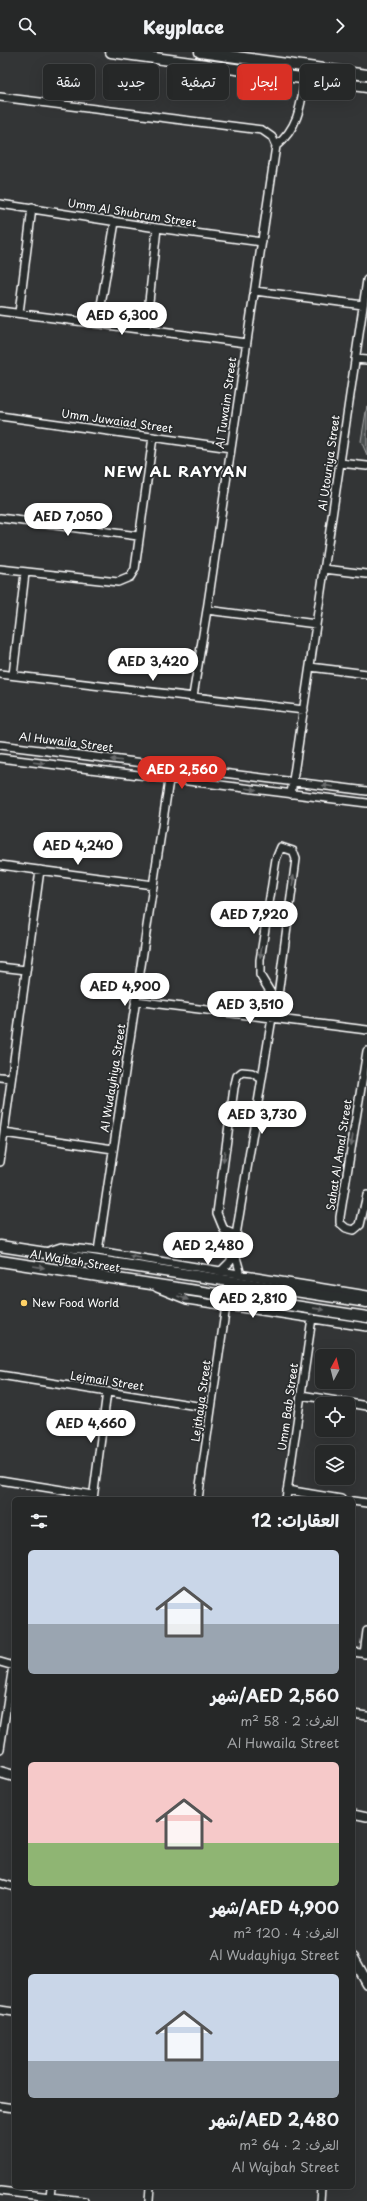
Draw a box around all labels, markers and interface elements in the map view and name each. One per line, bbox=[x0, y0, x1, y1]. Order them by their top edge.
text: Keyplace bbox=[143, 13, 224, 40]
icon: search bbox=[16, 15, 38, 37]
icon: forward bbox=[329, 15, 351, 37]
chip: شقة bbox=[43, 64, 95, 100]
chip: جديد bbox=[103, 64, 159, 100]
chip: تصفية bbox=[167, 64, 229, 100]
chip: إيجار bbox=[237, 64, 292, 100]
chip: شراء bbox=[300, 64, 355, 100]
street label: Umm Al Shubrum Street bbox=[66, 194, 198, 231]
pin: AED 6,300 bbox=[76, 302, 168, 336]
text: AED 6,300 bbox=[86, 305, 158, 324]
street label: Al Tuwaim Street bbox=[211, 356, 240, 450]
street label: Umm Juwaiad Street bbox=[60, 404, 174, 437]
street label: Al Utouriya Street bbox=[313, 413, 344, 512]
district label: NEW AL RAYYAN bbox=[104, 459, 248, 482]
pin: AED 7,050 bbox=[22, 503, 114, 537]
text: AED 7,050 bbox=[33, 506, 103, 525]
pin: AED 3,420 bbox=[107, 648, 199, 682]
text: AED 3,420 bbox=[117, 651, 189, 670]
street label: Al Huwaila Street bbox=[18, 727, 115, 756]
pin: AED 2,560 bbox=[136, 756, 228, 790]
one-way arrow bbox=[110, 757, 122, 763]
text: AED 2,560 bbox=[146, 759, 218, 778]
one-way arrow bbox=[33, 760, 45, 766]
one-way arrow bbox=[322, 783, 334, 789]
one-way arrow bbox=[245, 786, 257, 792]
pin: AED 4,240 bbox=[32, 832, 124, 866]
text: AED 4,240 bbox=[42, 835, 114, 854]
one-way arrow bbox=[290, 875, 296, 887]
pin: AED 7,920 bbox=[208, 901, 300, 935]
text: AED 7,920 bbox=[220, 904, 288, 923]
one-way arrow bbox=[258, 946, 264, 958]
pin: AED 4,900 bbox=[79, 973, 171, 1007]
text: AED 4,900 bbox=[89, 976, 161, 995]
pin: AED 3,510 bbox=[204, 991, 296, 1025]
text: AED 3,510 bbox=[216, 994, 284, 1013]
street label: Al Wudayhiya Street bbox=[96, 1022, 130, 1133]
street label: Sahat Al Amal Street bbox=[321, 1098, 356, 1212]
pin: AED 3,730 bbox=[216, 1101, 308, 1135]
text: AED 3,730 bbox=[227, 1104, 297, 1123]
one-way arrow bbox=[349, 1134, 355, 1146]
one-way arrow bbox=[221, 1150, 228, 1162]
pin: AED 2,480 bbox=[162, 1232, 254, 1266]
text: AED 2,480 bbox=[172, 1235, 244, 1254]
street label: Al Wajbah Street bbox=[29, 1245, 122, 1276]
one-way arrow bbox=[129, 1254, 141, 1260]
one-way arrow bbox=[32, 1264, 45, 1270]
pin: AED 2,810 bbox=[207, 1285, 299, 1319]
text: AED 2,810 bbox=[219, 1288, 287, 1307]
place label: New Food World bbox=[32, 1294, 119, 1311]
one-way arrow bbox=[178, 1296, 190, 1302]
marker: New Food World bbox=[19, 1298, 29, 1308]
one-way arrow bbox=[313, 1306, 325, 1312]
north arrow bbox=[315, 1349, 355, 1389]
map controls bbox=[315, 1349, 355, 1485]
street label: Lejthaya Street bbox=[186, 1358, 215, 1443]
street label: Umm Bab Street bbox=[273, 1362, 302, 1452]
street label: Lejmail Street bbox=[69, 1366, 146, 1395]
button: locate bbox=[315, 1397, 355, 1437]
pin: AED 4,660 bbox=[45, 1410, 137, 1444]
text: AED 4,660 bbox=[55, 1413, 127, 1432]
button: layers bbox=[315, 1445, 355, 1485]
text: العقارات: 12 bbox=[252, 1507, 339, 1533]
icon: filters bbox=[28, 1510, 50, 1532]
icon: home bbox=[148, 1576, 220, 1648]
text: AED 2,560/شهر bbox=[211, 1682, 339, 1708]
text: الغرف: 2 · 58 m² bbox=[240, 1711, 339, 1730]
text: Al Huwaila Street bbox=[227, 1733, 339, 1752]
icon: home bbox=[148, 1788, 220, 1860]
text: AED 4,900/شهر bbox=[211, 1894, 339, 1920]
text: الغرف: 4 · 120 m² bbox=[233, 1923, 339, 1942]
text: Al Wudayhiya Street bbox=[210, 1945, 339, 1964]
icon: home bbox=[148, 2000, 220, 2072]
text: AED 2,480/شهر bbox=[210, 2106, 339, 2132]
text: الغرف: 2 · 64 m² bbox=[239, 2135, 339, 2154]
text: Al Wajbah Street bbox=[232, 2157, 339, 2176]

